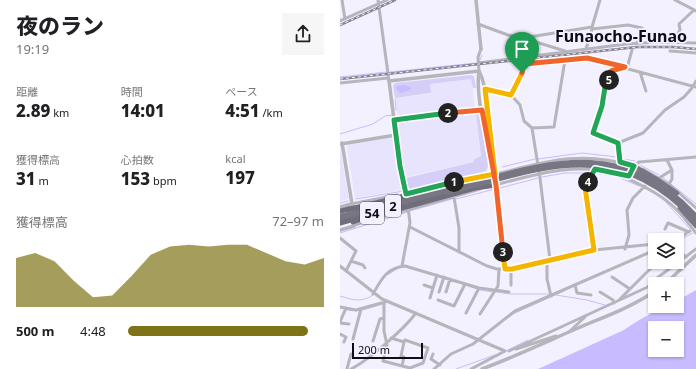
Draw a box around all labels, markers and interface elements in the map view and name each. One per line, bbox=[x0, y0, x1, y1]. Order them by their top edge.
text: 夜のラン bbox=[16, 10, 104, 40]
button: share bbox=[282, 13, 324, 55]
district label: Funaocho-Funao bbox=[555, 25, 687, 47]
pin bbox=[505, 32, 539, 73]
icon: arrive bbox=[511, 38, 533, 60]
text: 19:19 bbox=[16, 40, 49, 58]
pin: 5 bbox=[599, 70, 619, 90]
text: 5 bbox=[606, 72, 612, 87]
text: 距離 bbox=[16, 84, 38, 99]
text: 時間 bbox=[121, 84, 143, 99]
text: ペース bbox=[225, 84, 258, 99]
text: 2.89 bbox=[16, 99, 50, 122]
text: 14:01 bbox=[121, 99, 165, 122]
text: 4:51 bbox=[225, 99, 260, 122]
pin: 2 bbox=[438, 103, 458, 123]
text: km bbox=[50, 105, 69, 120]
text: /km bbox=[260, 105, 283, 120]
text: 2 bbox=[445, 105, 451, 120]
text: kcal bbox=[225, 151, 246, 166]
text: 獲得標高 bbox=[16, 152, 60, 167]
text: 心拍数 bbox=[121, 152, 154, 167]
text: 197 bbox=[225, 166, 255, 189]
text: 31 bbox=[16, 167, 36, 190]
text: 153 bbox=[121, 167, 150, 190]
pin: 1 bbox=[444, 172, 464, 192]
pin: 4 bbox=[578, 172, 598, 192]
text: m bbox=[36, 173, 49, 188]
text: bpm bbox=[150, 173, 177, 188]
text: 1 bbox=[451, 174, 457, 189]
text: 4 bbox=[585, 174, 591, 189]
road number: 2 bbox=[385, 195, 401, 217]
road number: 54 bbox=[360, 202, 384, 224]
text: 72–97 m bbox=[272, 212, 324, 230]
text: 獲得標高 bbox=[16, 213, 68, 231]
map controls bbox=[648, 233, 684, 357]
button: layers bbox=[648, 233, 684, 269]
pin: 3 bbox=[493, 242, 513, 262]
text: 3 bbox=[500, 244, 506, 259]
button: + bbox=[648, 277, 684, 313]
button: − bbox=[648, 321, 684, 357]
text: 500 m bbox=[16, 322, 54, 340]
text: 4:48 bbox=[80, 322, 106, 340]
scale bar bbox=[352, 341, 423, 360]
text: 200 m bbox=[358, 342, 390, 357]

